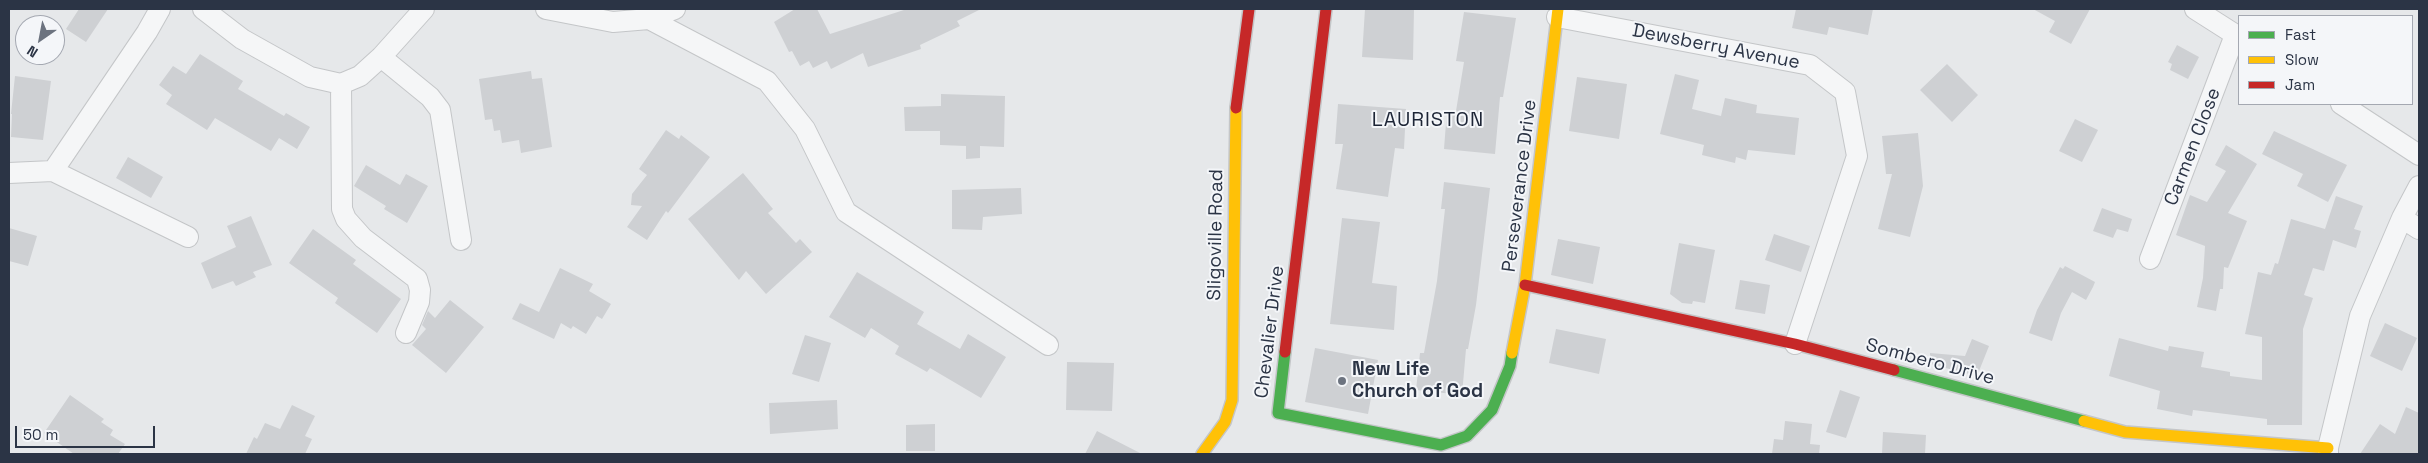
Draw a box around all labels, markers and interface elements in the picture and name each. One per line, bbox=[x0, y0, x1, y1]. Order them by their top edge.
north arrow bbox=[15, 15, 65, 65]
legend bbox=[2238, 15, 2413, 105]
street label: Dewsberry Avenue bbox=[1630, 20, 1802, 74]
text: Fast bbox=[2285, 25, 2316, 44]
text: N bbox=[24, 42, 41, 62]
text: Slow bbox=[2285, 50, 2319, 69]
text: Jam bbox=[2285, 75, 2315, 94]
street label: Carmen Close bbox=[2160, 85, 2226, 209]
street label: Perseverance Drive bbox=[1498, 98, 1542, 274]
district label: LAURISTON bbox=[1371, 109, 1485, 133]
street label: Sligoville Road bbox=[1203, 169, 1229, 301]
street label: Chevalier Drive bbox=[1251, 264, 1289, 400]
street label: Sombero Drive bbox=[1863, 334, 1997, 390]
place label: New Life Church of God bbox=[1352, 359, 1483, 403]
marker: New Life Church of God bbox=[1336, 375, 1348, 387]
scale bar bbox=[18, 416, 158, 448]
text: 50 m bbox=[23, 425, 58, 444]

